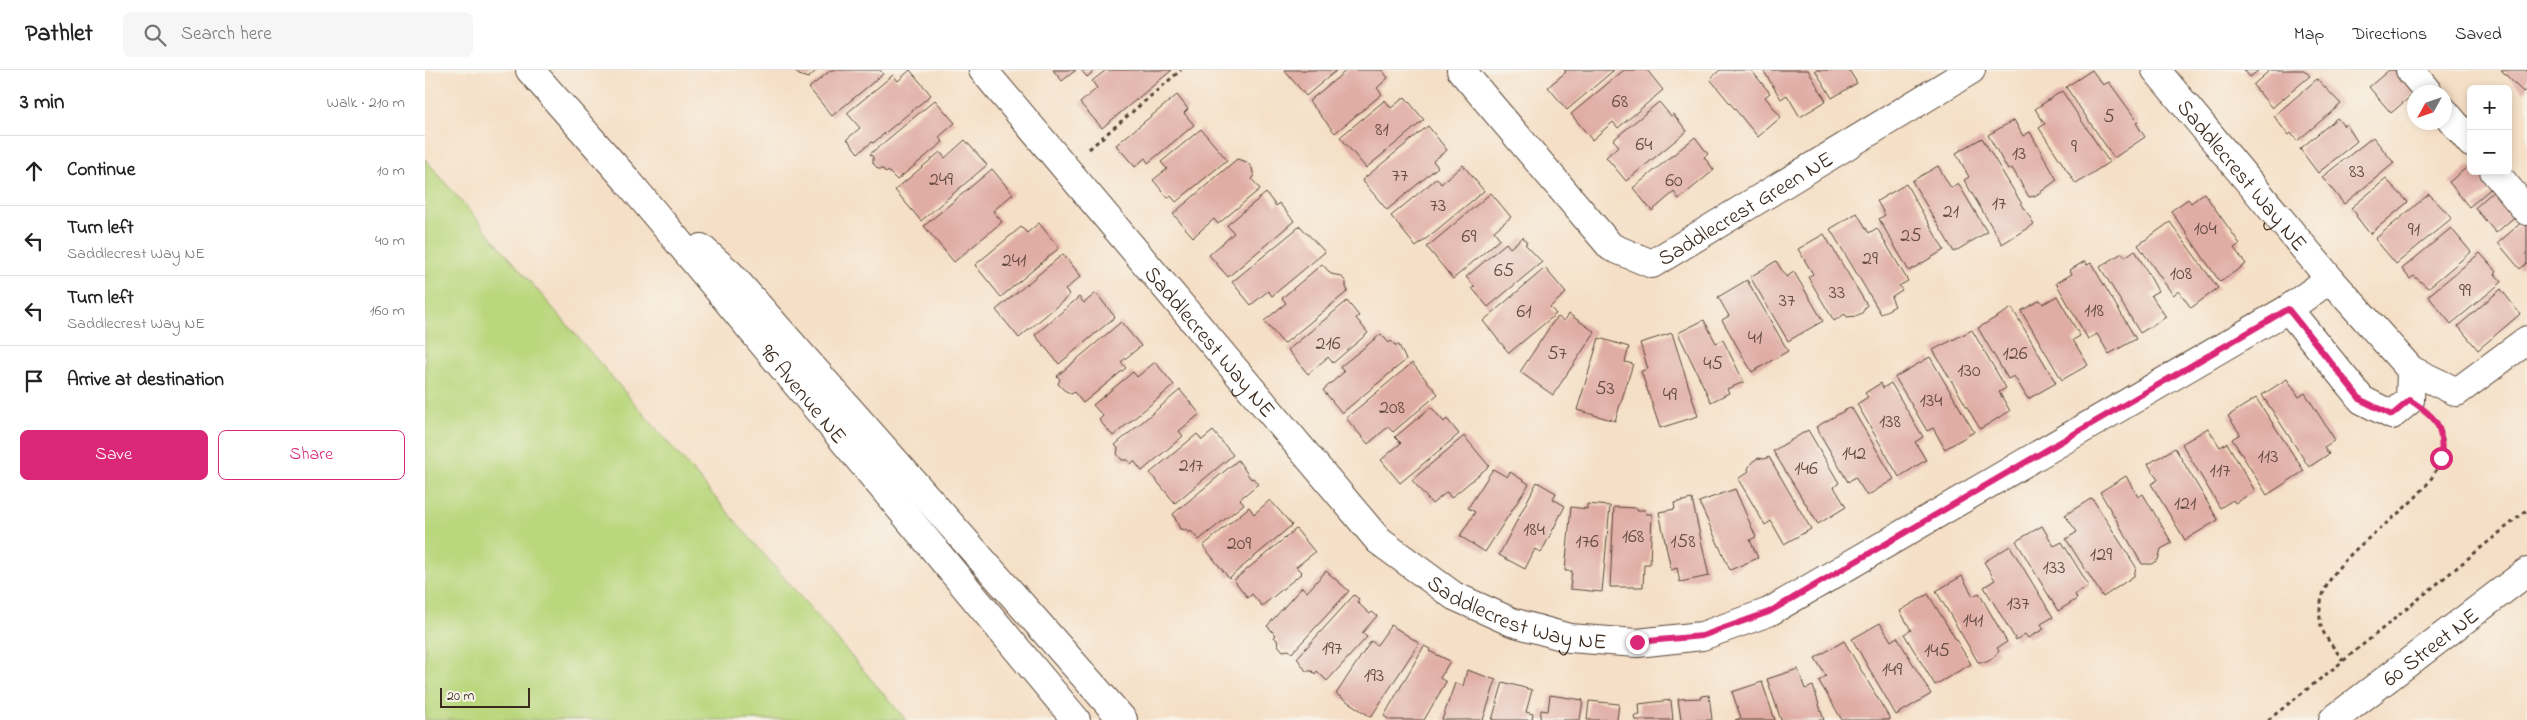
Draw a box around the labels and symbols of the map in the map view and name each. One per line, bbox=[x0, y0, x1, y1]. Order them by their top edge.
north arrow bbox=[2407, 85, 2452, 130]
house number: 68 bbox=[1612, 88, 1628, 117]
street label: Saddlecrest Way NE bbox=[2168, 93, 2314, 260]
house number: 5 bbox=[2103, 103, 2115, 132]
house number: 81 bbox=[1375, 116, 1389, 145]
house number: 64 bbox=[1635, 131, 1653, 160]
house number: 9 bbox=[2071, 133, 2077, 162]
house number: 13 bbox=[2012, 140, 2026, 169]
street label: Saddlecrest Green NE bbox=[1653, 145, 1840, 276]
house number: 83 bbox=[2349, 158, 2365, 187]
house number: 77 bbox=[1392, 162, 1408, 191]
house number: 249 bbox=[929, 166, 953, 195]
house number: 60 bbox=[1665, 167, 1683, 196]
house number: 17 bbox=[1992, 190, 2006, 219]
house number: 73 bbox=[1430, 192, 1446, 221]
house number: 21 bbox=[1943, 198, 1959, 227]
house number: 104 bbox=[2193, 215, 2217, 244]
house number: 91 bbox=[2408, 216, 2420, 245]
house number: 25 bbox=[1900, 222, 1922, 251]
house number: 69 bbox=[1462, 223, 1476, 252]
house number: 29 bbox=[1862, 245, 1878, 274]
house number: 241 bbox=[1002, 247, 1026, 276]
house number: 65 bbox=[1494, 257, 1514, 286]
street label: Saddlecrest Way NE bbox=[1135, 260, 1282, 426]
house number: 108 bbox=[2170, 260, 2192, 289]
house number: 99 bbox=[2459, 277, 2471, 306]
house number: 33 bbox=[1829, 279, 1845, 308]
house number: 37 bbox=[1779, 287, 1795, 316]
house number: 118 bbox=[2084, 297, 2104, 326]
house number: 61 bbox=[1516, 298, 1532, 327]
house number: 41 bbox=[1748, 324, 1762, 353]
house number: 216 bbox=[1315, 330, 1341, 359]
street label: 96 Avenue NE bbox=[751, 338, 853, 452]
house number: 57 bbox=[1547, 340, 1567, 369]
house number: 126 bbox=[2002, 340, 2028, 369]
house number: 45 bbox=[1703, 350, 1723, 379]
house number: 130 bbox=[1957, 357, 1981, 386]
house number: 53 bbox=[1595, 375, 1615, 404]
house number: 49 bbox=[1663, 381, 1677, 410]
house number: 134 bbox=[1920, 387, 1942, 416]
house number: 208 bbox=[1379, 394, 1405, 423]
house number: 138 bbox=[1879, 408, 1901, 437]
house number: 142 bbox=[1842, 440, 1866, 469]
house number: 113 bbox=[2258, 443, 2278, 472]
route start bbox=[2430, 447, 2453, 470]
house number: 217 bbox=[1179, 452, 1203, 481]
house number: 146 bbox=[1794, 455, 1818, 484]
house number: 117 bbox=[2210, 457, 2230, 486]
house number: 121 bbox=[2174, 490, 2196, 519]
house number: 184 bbox=[1523, 516, 1545, 545]
house number: 168 bbox=[1622, 523, 1644, 552]
house number: 176 bbox=[1575, 528, 1599, 557]
house number: 158 bbox=[1670, 528, 1696, 557]
house number: 209 bbox=[1227, 530, 1251, 559]
house number: 129 bbox=[2090, 541, 2112, 570]
house number: 133 bbox=[2043, 554, 2065, 583]
street label: Saddlecrest Way NE bbox=[1419, 568, 1608, 660]
house number: 137 bbox=[2007, 590, 2029, 619]
street label: 60 Street NE bbox=[2377, 601, 2487, 696]
house number: 141 bbox=[1963, 607, 1983, 636]
route end bbox=[1626, 631, 1649, 654]
house number: 197 bbox=[1322, 635, 1342, 664]
house number: 145 bbox=[1924, 637, 1950, 666]
house number: 149 bbox=[1882, 656, 1902, 685]
house number: 193 bbox=[1364, 662, 1384, 691]
scale bar bbox=[440, 685, 530, 708]

